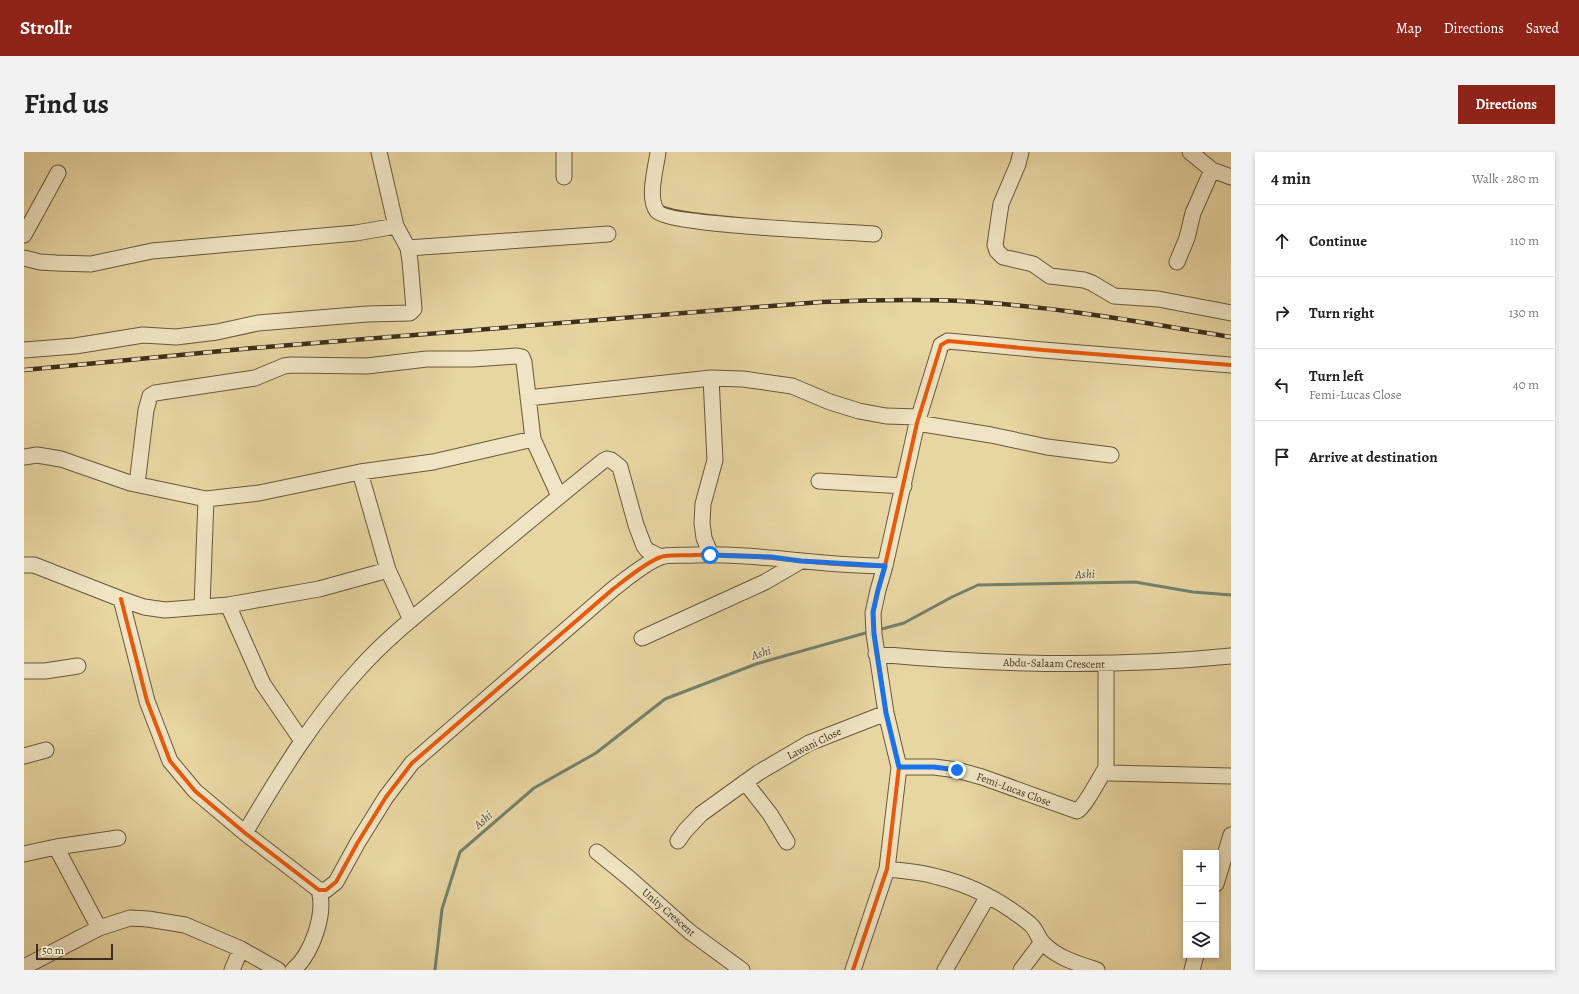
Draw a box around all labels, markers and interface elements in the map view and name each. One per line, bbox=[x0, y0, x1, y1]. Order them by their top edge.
text: Strollr bbox=[20, 15, 72, 41]
text: Map bbox=[1396, 19, 1422, 38]
text: Directions bbox=[1444, 19, 1504, 38]
text: Saved bbox=[1526, 19, 1559, 38]
text: Find us bbox=[24, 85, 109, 123]
button: Directions bbox=[1458, 85, 1555, 124]
text: 4 min bbox=[1271, 167, 1311, 190]
text: Walk · 280 m bbox=[1472, 170, 1539, 187]
icon: ahead bbox=[1271, 230, 1293, 252]
text: Continue bbox=[1309, 231, 1367, 251]
text: 110 m bbox=[1510, 232, 1539, 249]
icon: right bbox=[1271, 302, 1293, 324]
text: Turn right bbox=[1309, 303, 1374, 323]
text: 130 m bbox=[1509, 304, 1539, 321]
text: Turn left bbox=[1309, 366, 1364, 386]
icon: left bbox=[1271, 374, 1293, 396]
text: 40 m bbox=[1513, 376, 1539, 393]
text: Femi-Lucas Close bbox=[1309, 386, 1402, 403]
icon: arrive bbox=[1271, 446, 1293, 468]
text: Arrive at destination bbox=[1309, 447, 1438, 467]
route start bbox=[701, 546, 719, 564]
water label: Ashi bbox=[1074, 566, 1095, 582]
water label: Ashi bbox=[748, 642, 773, 664]
street label: Abdu-Salaam Crescent bbox=[1002, 655, 1105, 672]
street label: Lawani Close bbox=[784, 724, 844, 763]
route end bbox=[948, 761, 966, 779]
street label: Femi-Lucas Close bbox=[974, 769, 1053, 810]
water label: Ashi bbox=[470, 807, 496, 833]
map controls bbox=[1183, 850, 1219, 958]
button: + bbox=[1183, 850, 1219, 886]
street label: Unity Crescent bbox=[639, 885, 699, 940]
button: − bbox=[1183, 886, 1219, 922]
button: layers bbox=[1183, 922, 1219, 958]
scale bar bbox=[36, 942, 113, 961]
text: 50 m bbox=[42, 943, 64, 958]

